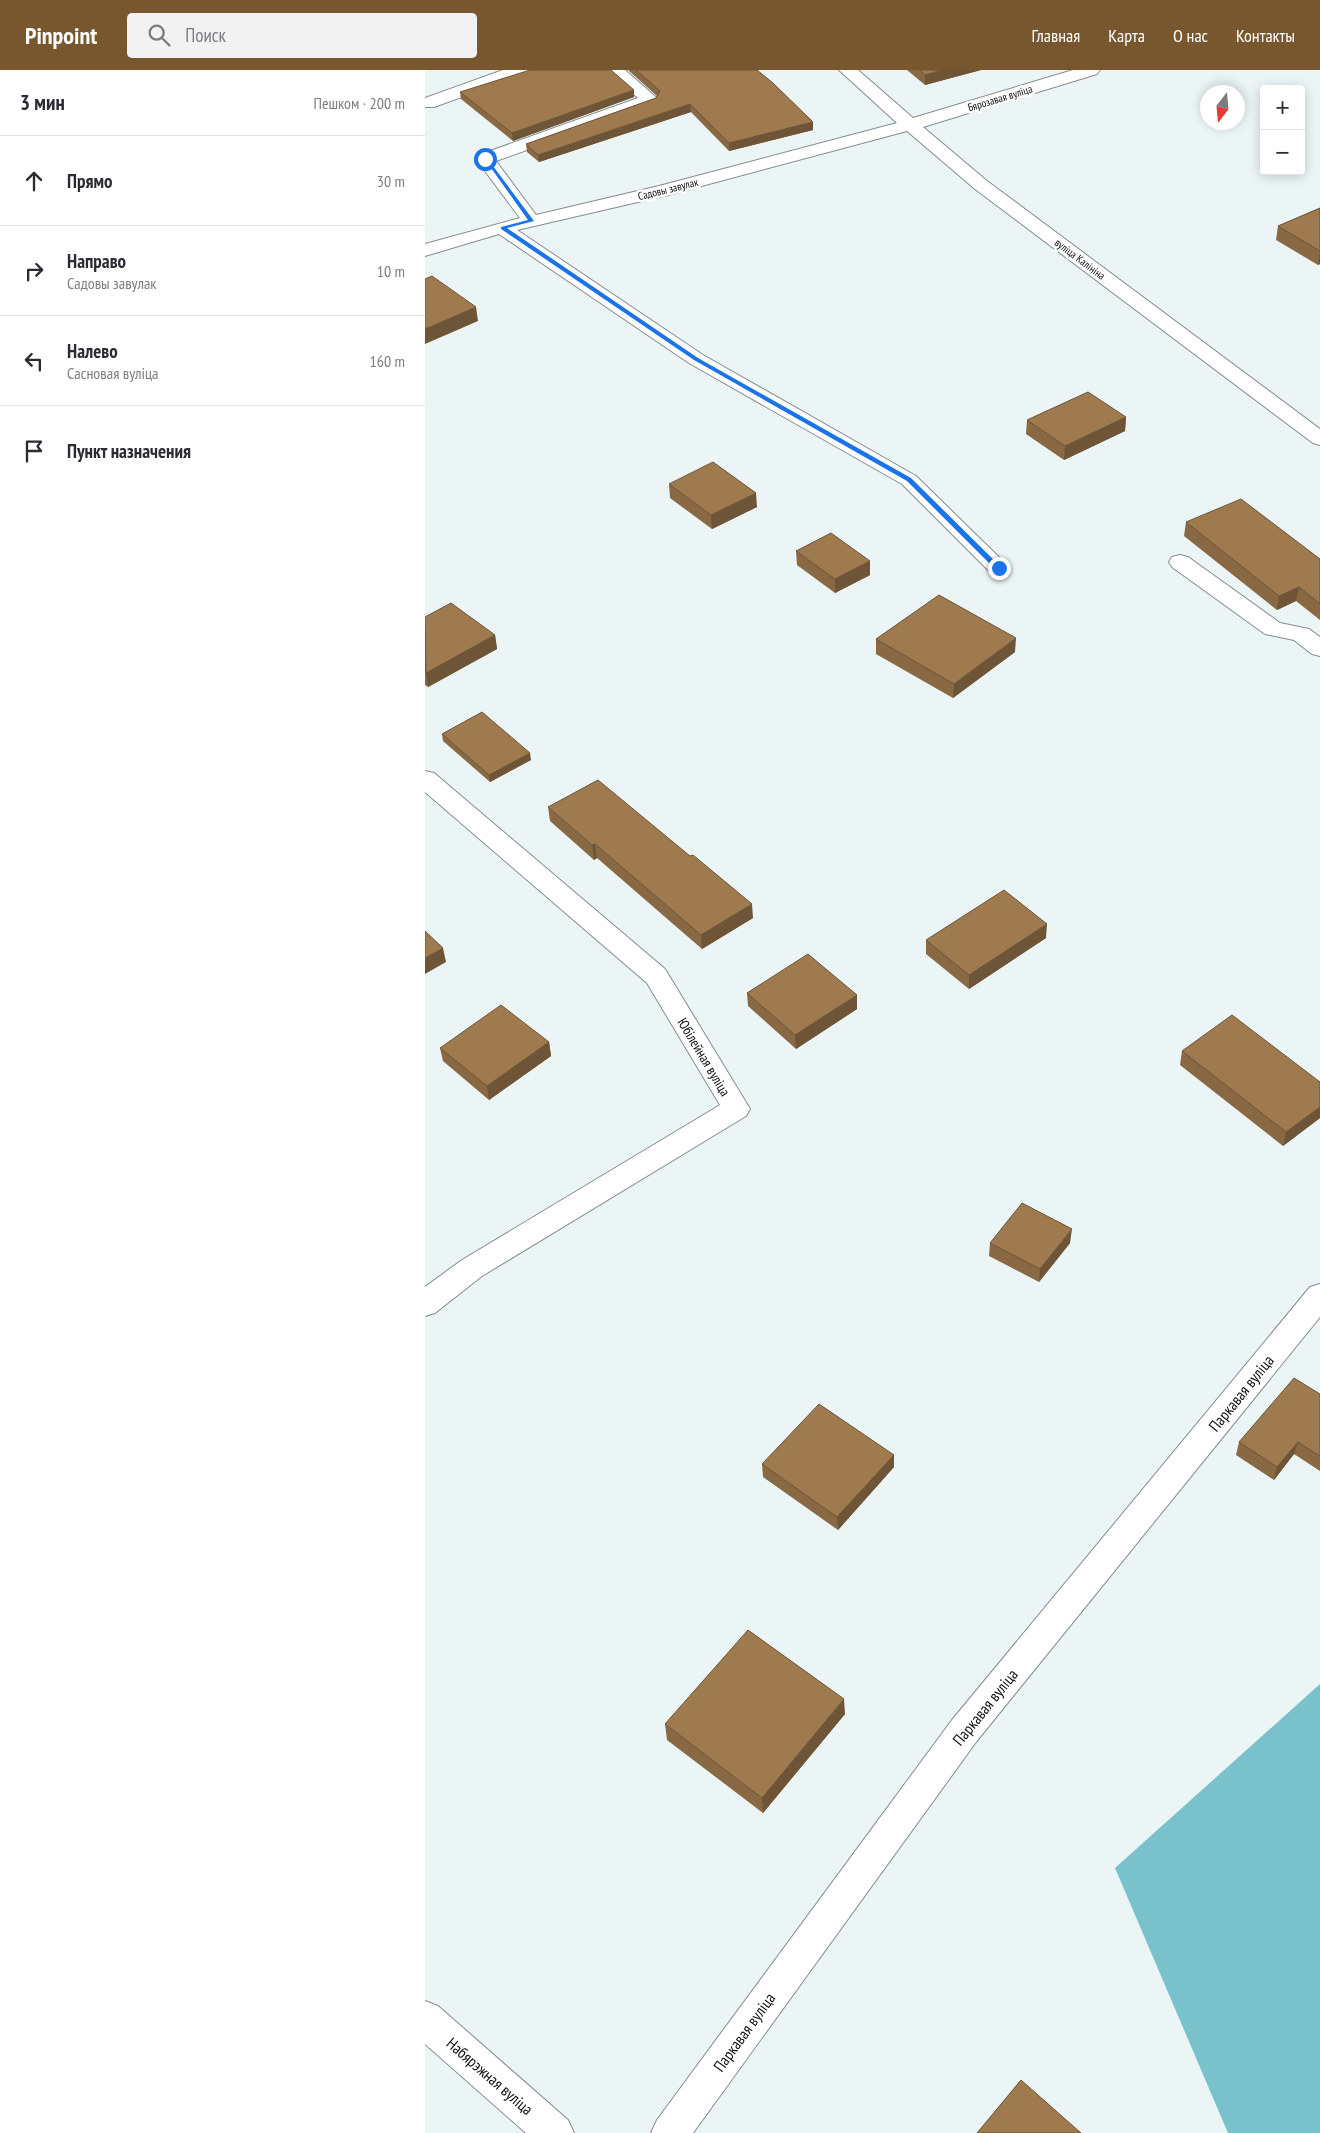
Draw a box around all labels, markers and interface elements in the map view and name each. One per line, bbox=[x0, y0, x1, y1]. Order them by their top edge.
search box bbox=[127, 13, 477, 58]
text: Pinpoint bbox=[25, 20, 97, 51]
icon: search bbox=[145, 21, 173, 49]
text: Поиск bbox=[185, 23, 226, 47]
text: Главная bbox=[1032, 24, 1080, 47]
text: Карта bbox=[1108, 24, 1145, 47]
text: О нас bbox=[1173, 24, 1208, 47]
text: Контакты bbox=[1236, 24, 1295, 47]
street label: Бярозавая вуліца bbox=[966, 82, 1034, 114]
north arrow bbox=[1200, 85, 1245, 130]
map controls bbox=[1260, 85, 1305, 175]
button: + bbox=[1260, 85, 1305, 130]
text: 3 мин bbox=[20, 89, 65, 116]
text: Пешком · 200 m bbox=[314, 93, 405, 113]
button: − bbox=[1260, 130, 1305, 175]
route start bbox=[474, 148, 497, 171]
icon: ahead bbox=[20, 167, 48, 195]
text: Прямо bbox=[67, 169, 112, 193]
text: 30 m bbox=[377, 171, 405, 191]
street label: Садовы завулак bbox=[636, 175, 700, 203]
street label: вуліца Калініна bbox=[1052, 235, 1108, 283]
text: Направо bbox=[67, 249, 126, 273]
icon: right bbox=[20, 257, 48, 285]
text: 10 m bbox=[377, 261, 405, 281]
text: Садовы завулак bbox=[67, 273, 157, 293]
text: Налево bbox=[67, 339, 118, 363]
icon: left bbox=[20, 347, 48, 375]
text: 160 m bbox=[370, 351, 405, 371]
text: Сасновая вуліца bbox=[67, 363, 158, 383]
icon: arrive bbox=[20, 437, 48, 465]
text: Пункт назначения bbox=[67, 439, 191, 463]
route end bbox=[988, 557, 1011, 580]
street label: Юбілейная вуліца bbox=[674, 1015, 734, 1099]
street label: Паркавая вуліца bbox=[1204, 1351, 1278, 1435]
street label: Паркавая вуліца bbox=[948, 1665, 1022, 1749]
street label: Паркавая вуліца bbox=[709, 1989, 779, 2075]
street label: Набярэжная вуліца bbox=[443, 2033, 537, 2119]

